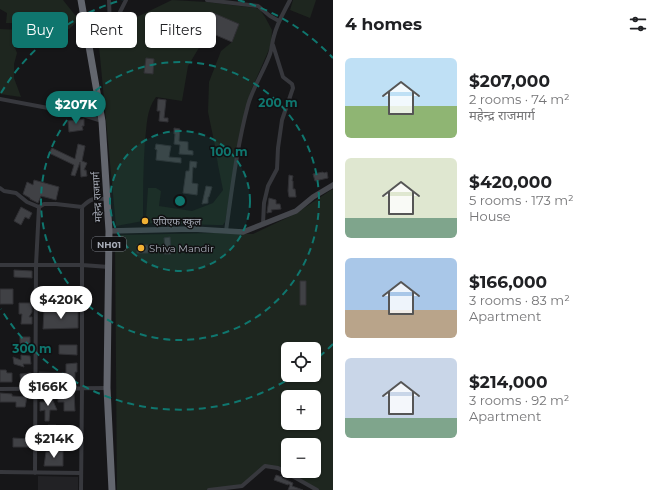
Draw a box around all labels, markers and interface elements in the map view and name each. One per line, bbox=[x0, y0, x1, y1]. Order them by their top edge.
chip: Buy bbox=[12, 12, 68, 48]
chip: Rent bbox=[76, 12, 137, 48]
chip: Filters bbox=[145, 12, 216, 48]
icon: filters bbox=[627, 13, 649, 35]
text: 4 homes bbox=[345, 14, 422, 34]
text: $207,000 bbox=[469, 71, 550, 91]
icon: home bbox=[377, 74, 425, 122]
pin: $207K bbox=[48, 91, 104, 125]
text: 2 rooms · 74 m² bbox=[469, 91, 570, 107]
text: 200 m bbox=[258, 95, 298, 110]
text: $207K bbox=[55, 96, 97, 112]
text: महेन्द्र राजमार्ग bbox=[469, 107, 535, 123]
text: 100 m bbox=[211, 144, 247, 159]
street label: महेन्द्र राजमार्ग bbox=[89, 170, 105, 223]
text: $420,000 bbox=[469, 172, 552, 192]
icon: home bbox=[377, 174, 425, 222]
text: 5 rooms · 173 m² bbox=[469, 192, 574, 208]
centre of rings bbox=[173, 194, 187, 208]
text: House bbox=[469, 208, 511, 224]
place label: एपिएफ स्कुल bbox=[153, 215, 201, 228]
marker: एपिएफ स्कुल bbox=[140, 216, 150, 226]
road number: NH01 bbox=[92, 237, 126, 251]
place label: Shiva Mandir bbox=[149, 242, 214, 255]
marker: Shiva Mandir bbox=[136, 243, 146, 253]
text: $166,000 bbox=[469, 272, 547, 292]
icon: home bbox=[377, 274, 425, 322]
pin: $420K bbox=[33, 286, 89, 320]
text: $420K bbox=[39, 291, 83, 307]
text: 3 rooms · 83 m² bbox=[469, 292, 570, 308]
text: Apartment bbox=[469, 308, 541, 324]
text: 300 m bbox=[11, 341, 52, 356]
map controls bbox=[281, 342, 321, 478]
button: locate bbox=[281, 342, 321, 382]
text: $214,000 bbox=[469, 372, 547, 392]
pin: $166K bbox=[20, 373, 76, 407]
icon: home bbox=[377, 374, 425, 422]
text: $166K bbox=[28, 378, 68, 394]
button: + bbox=[281, 390, 321, 430]
text: 3 rooms · 92 m² bbox=[469, 392, 569, 408]
text: Apartment bbox=[469, 408, 541, 424]
pin: $214K bbox=[26, 425, 82, 459]
text: $214K bbox=[34, 430, 74, 446]
button: − bbox=[281, 438, 321, 478]

